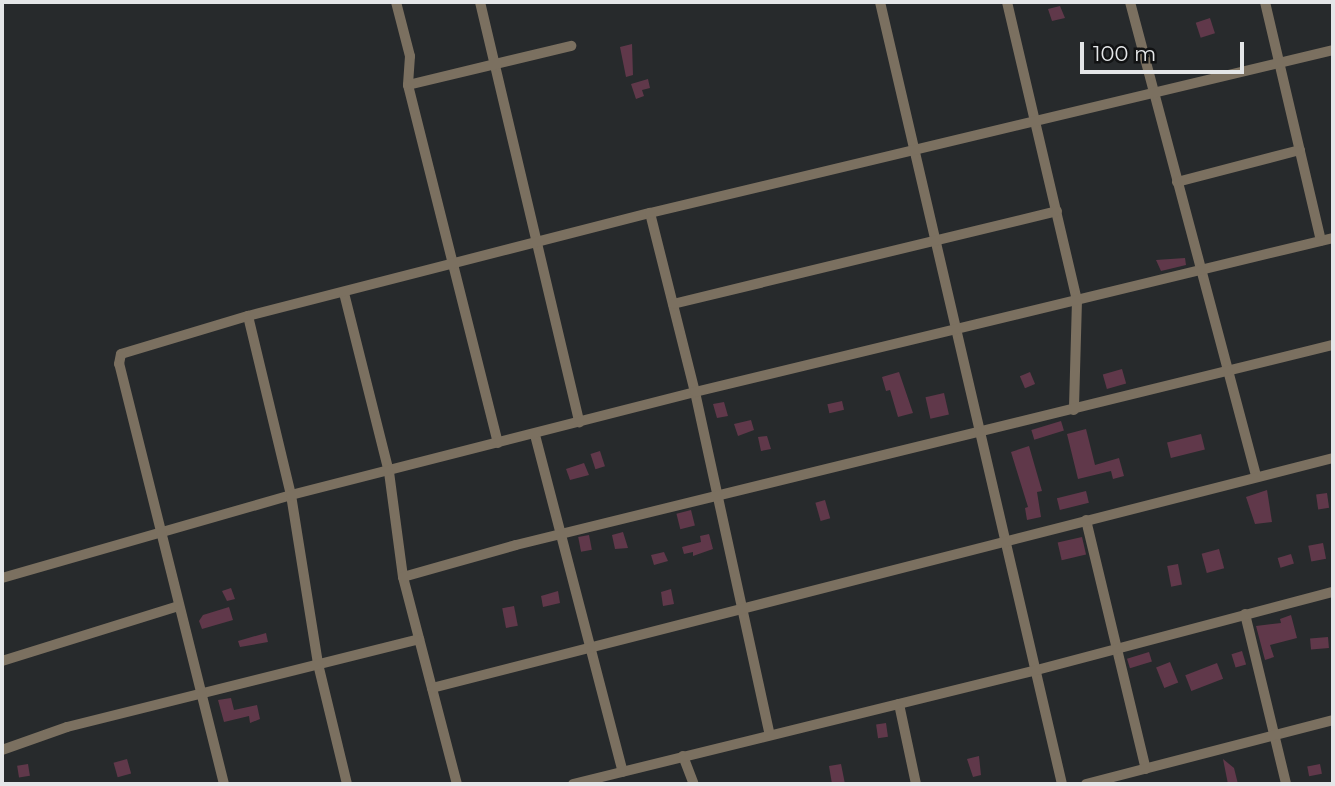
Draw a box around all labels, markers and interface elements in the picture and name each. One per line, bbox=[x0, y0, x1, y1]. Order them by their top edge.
scale bar bbox=[1083, 28, 1248, 72]
text: 100 m bbox=[1093, 41, 1156, 66]

